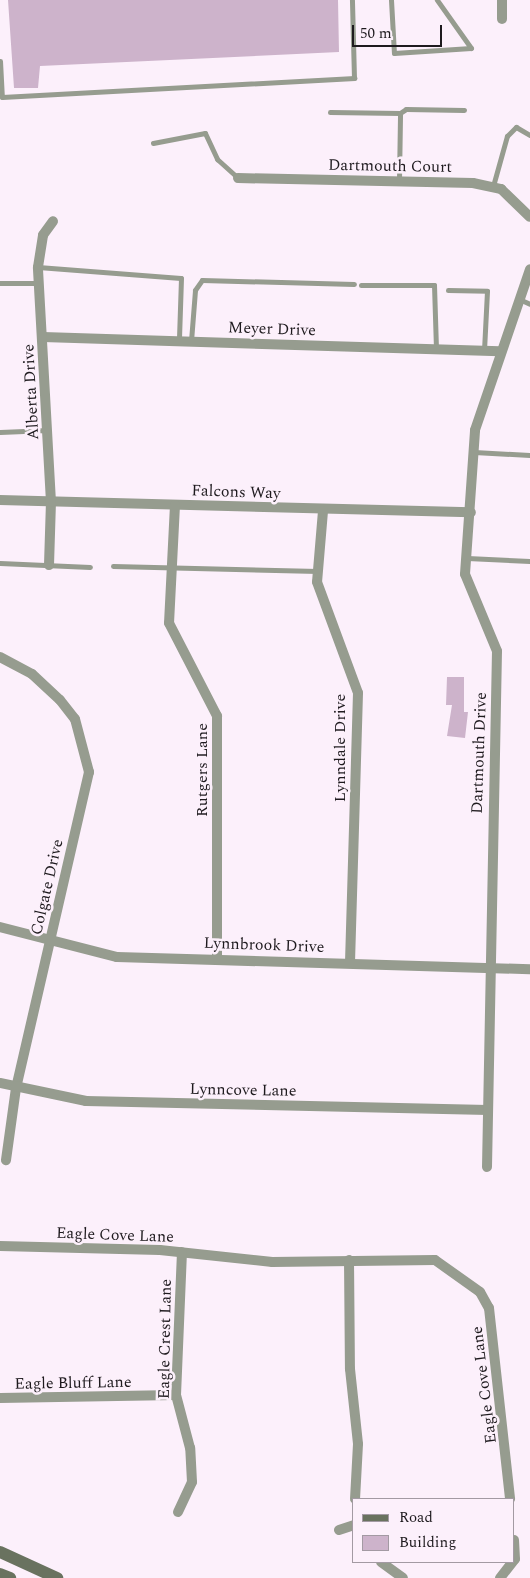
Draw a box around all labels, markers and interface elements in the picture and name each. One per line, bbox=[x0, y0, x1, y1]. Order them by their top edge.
scale bar bbox=[355, 15, 445, 47]
text: 50 m bbox=[360, 22, 392, 45]
street label: Dartmouth Court bbox=[328, 155, 452, 177]
street label: Meyer Drive bbox=[228, 318, 316, 340]
street label: Alberta Drive bbox=[19, 343, 43, 441]
street label: Falcons Way bbox=[191, 481, 281, 503]
street label: Dartmouth Drive bbox=[467, 692, 491, 814]
street label: Lynndale Drive bbox=[330, 694, 350, 802]
street label: Rutgers Lane bbox=[192, 723, 212, 817]
street label: Colgate Drive bbox=[27, 837, 67, 937]
street label: Lynnbrook Drive bbox=[203, 933, 325, 957]
street label: Lynncove Lane bbox=[189, 1079, 297, 1101]
street label: Eagle Cove Lane bbox=[56, 1223, 174, 1247]
street label: Eagle Crest Lane bbox=[154, 1279, 176, 1399]
street label: Eagle Cove Lane bbox=[467, 1325, 501, 1445]
street label: Eagle Bluff Lane bbox=[14, 1372, 132, 1394]
legend bbox=[352, 1498, 515, 1563]
text: Road bbox=[399, 1506, 433, 1529]
text: Building bbox=[399, 1531, 456, 1554]

